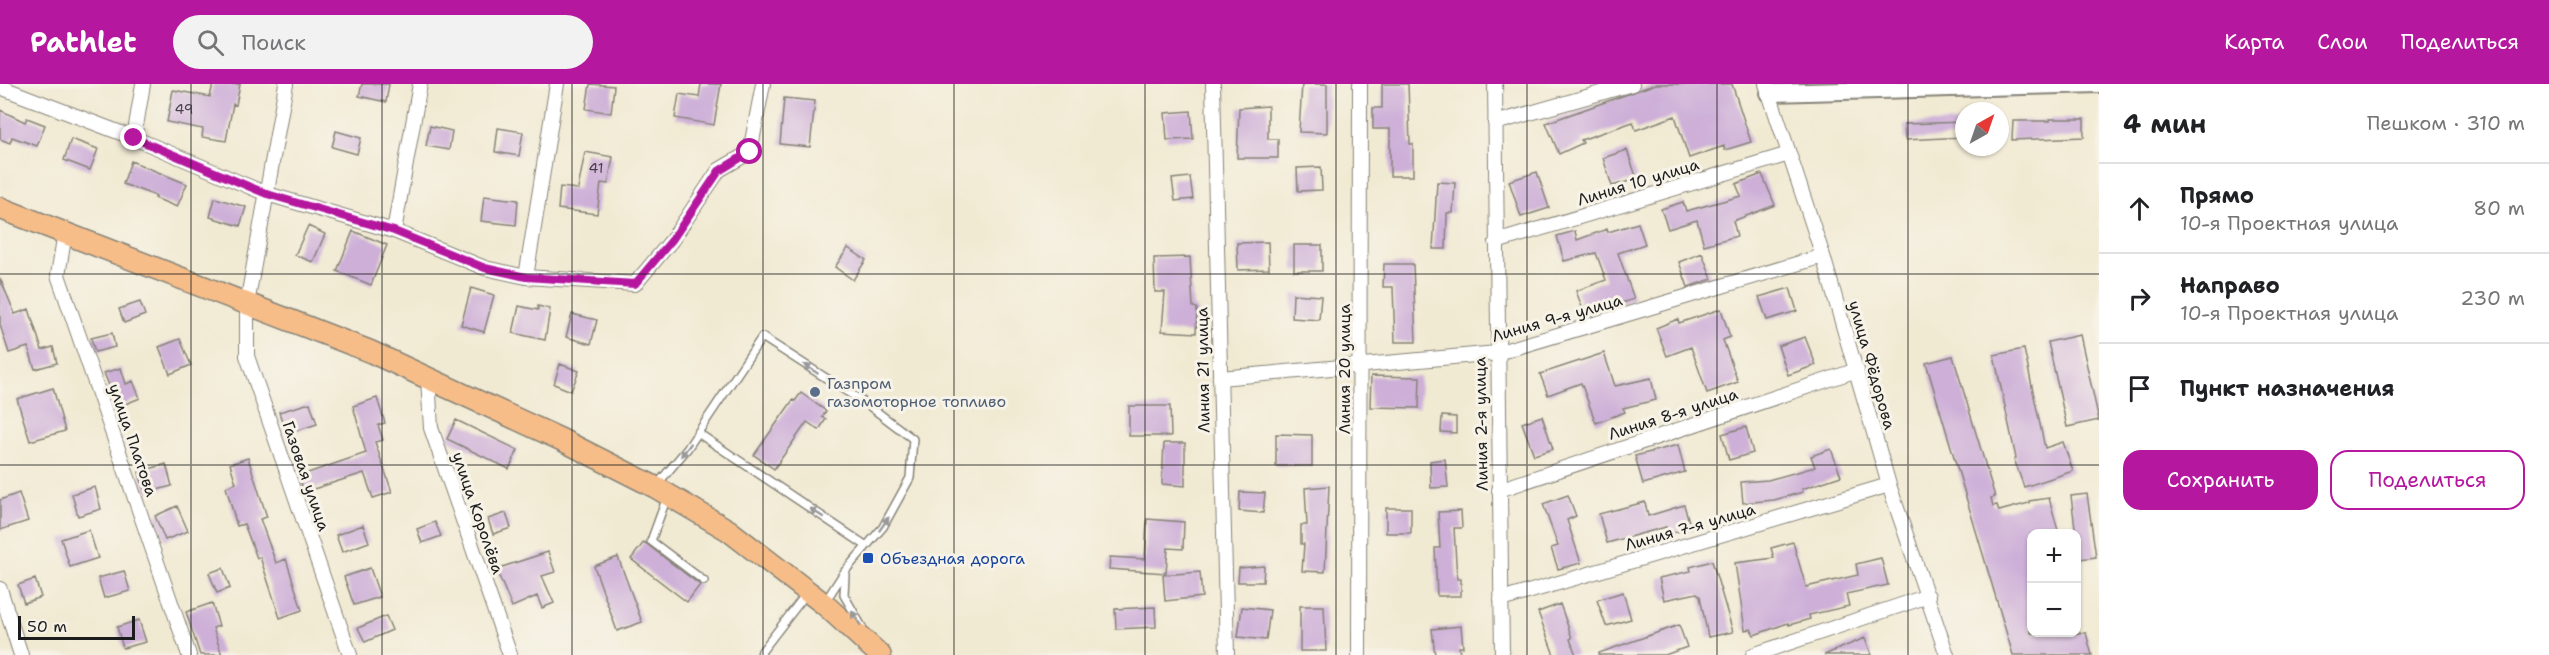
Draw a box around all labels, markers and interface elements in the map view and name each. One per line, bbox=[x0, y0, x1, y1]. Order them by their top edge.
search box bbox=[173, 15, 593, 69]
text: Pathlet bbox=[30, 23, 137, 61]
icon: search bbox=[194, 26, 227, 59]
text: Поиск bbox=[242, 28, 306, 57]
text: Карта bbox=[2224, 28, 2284, 56]
text: Слои bbox=[2317, 28, 2368, 56]
text: Поделиться bbox=[2401, 28, 2519, 56]
house number: 49 bbox=[175, 100, 194, 118]
north arrow bbox=[1955, 102, 2009, 156]
text: 4 мин bbox=[2123, 106, 2206, 141]
text: Пешком · 310 m bbox=[2367, 110, 2525, 136]
route end bbox=[120, 124, 146, 150]
route start bbox=[736, 138, 762, 164]
street label: Линия 10 улица bbox=[1575, 154, 1701, 210]
house number: 41 bbox=[589, 159, 603, 177]
text: Прямо bbox=[2180, 181, 2254, 210]
icon: ahead bbox=[2123, 192, 2156, 225]
text: 80 m bbox=[2473, 195, 2525, 221]
text: 10-я Проектная улица bbox=[2180, 210, 2398, 236]
text: Направо bbox=[2180, 271, 2280, 300]
icon: right bbox=[2123, 282, 2156, 315]
text: 230 m bbox=[2460, 285, 2525, 311]
street label: Линия 9-я улица bbox=[1489, 289, 1625, 347]
street label: улица Фёдорова bbox=[1844, 298, 1900, 432]
text: 10-я Проектная улица bbox=[2180, 300, 2398, 326]
street label: Линия 20 улица bbox=[1334, 304, 1355, 434]
street label: Линия 21 улица bbox=[1191, 307, 1215, 433]
street label: Линия 2-я улица bbox=[1469, 357, 1493, 491]
one-way arrow bbox=[804, 363, 820, 375]
icon: arrive bbox=[2123, 372, 2156, 405]
place label: Газпром газомоторное топливо bbox=[827, 373, 1006, 412]
text: Пункт назначения bbox=[2180, 374, 2394, 403]
street label: улица Платова bbox=[104, 381, 162, 499]
street label: Линия 8-я улица bbox=[1606, 383, 1740, 445]
marker: Газпром газомоторное топливо bbox=[808, 385, 822, 399]
street label: Газовая улица bbox=[277, 418, 335, 534]
one-way arrow bbox=[681, 442, 693, 457]
street label: улица Королёва bbox=[447, 449, 509, 577]
button: Сохранить bbox=[2123, 450, 2318, 510]
button: Поделиться bbox=[2330, 450, 2525, 510]
street label: Линия 7-я улица bbox=[1622, 498, 1758, 556]
one-way arrow bbox=[809, 507, 825, 519]
one-way arrow bbox=[878, 516, 889, 532]
map controls bbox=[2027, 529, 2081, 637]
button: + bbox=[2027, 529, 2081, 583]
place label: Объездная дорога bbox=[880, 548, 1025, 569]
marker: Объездная дорога bbox=[861, 551, 875, 565]
button: − bbox=[2027, 583, 2081, 637]
one-way arrow bbox=[851, 610, 862, 626]
scale bar bbox=[18, 613, 135, 640]
text: 50 m bbox=[27, 616, 67, 637]

